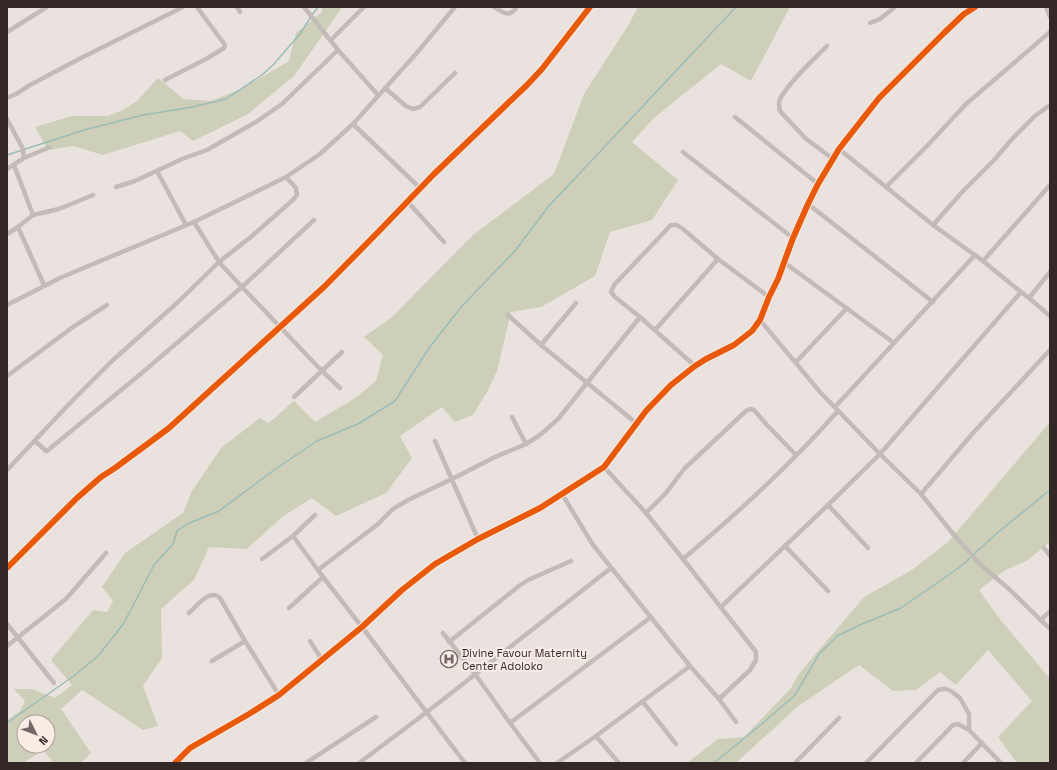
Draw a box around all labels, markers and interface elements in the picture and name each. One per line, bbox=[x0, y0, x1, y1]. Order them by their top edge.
place label: Divine Favour Maternity Center Adoloko bbox=[462, 646, 587, 673]
hospital icon: Divine Favour Maternity Center Adoloko bbox=[439, 649, 459, 669]
north arrow bbox=[16, 714, 56, 754]
text: N bbox=[36, 733, 51, 748]

